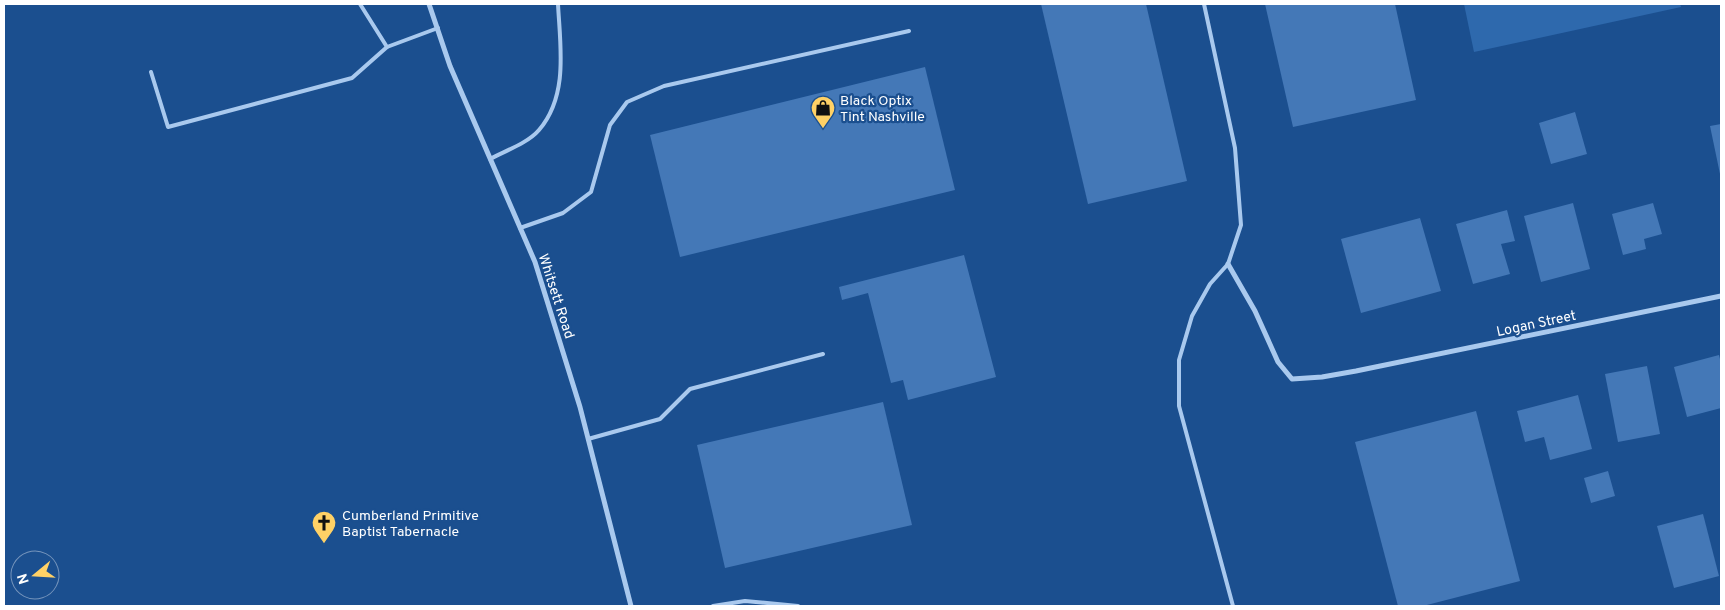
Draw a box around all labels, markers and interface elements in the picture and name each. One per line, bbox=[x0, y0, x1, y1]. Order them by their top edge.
place label: Black Optix Tint Nashville bbox=[840, 93, 925, 126]
shop icon: Black Optix Tint Nashville bbox=[810, 95, 836, 129]
street label: Whitsett Road bbox=[534, 252, 577, 341]
street label: Logan Street bbox=[1495, 308, 1578, 341]
place label: Cumberland Primitive Baptist Tabernacle bbox=[342, 508, 479, 541]
church icon: Cumberland Primitive Baptist Tabernacle bbox=[311, 510, 337, 544]
north arrow bbox=[10, 550, 60, 600]
text: N bbox=[14, 571, 34, 586]

